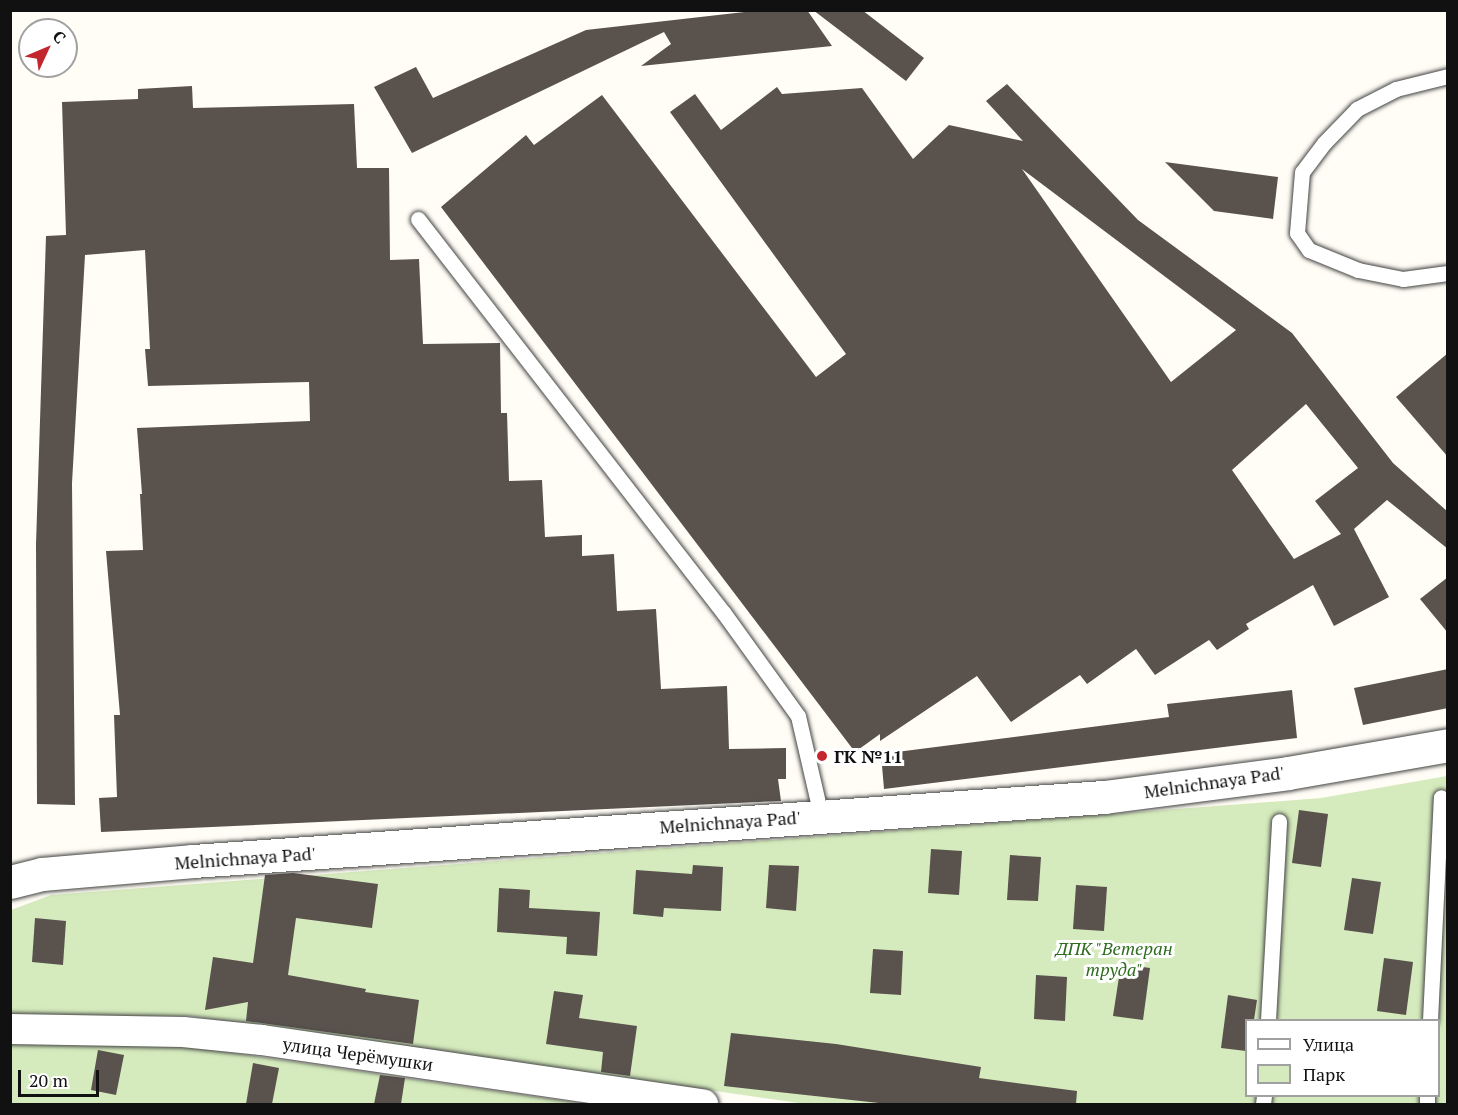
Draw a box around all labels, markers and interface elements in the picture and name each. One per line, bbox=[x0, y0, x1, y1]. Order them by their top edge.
north arrow bbox=[18, 18, 78, 78]
text: С bbox=[48, 25, 71, 48]
place label: ГК №11 bbox=[834, 745, 903, 767]
marker: ГК №11 bbox=[815, 749, 829, 763]
street label: Melnichnaya Pad' bbox=[1143, 761, 1285, 803]
street label: Melnichnaya Pad' bbox=[659, 806, 801, 838]
street label: Melnichnaya Pad' bbox=[174, 842, 316, 874]
park label: ДПК "Ветеран труда" bbox=[1055, 938, 1173, 980]
legend bbox=[1245, 1019, 1440, 1097]
text: Улица bbox=[1303, 1032, 1354, 1056]
street label: улица Черёмушки bbox=[281, 1033, 435, 1075]
scale bar bbox=[21, 1058, 102, 1096]
text: Парк bbox=[1303, 1062, 1345, 1086]
text: 20 m bbox=[29, 1068, 68, 1092]

